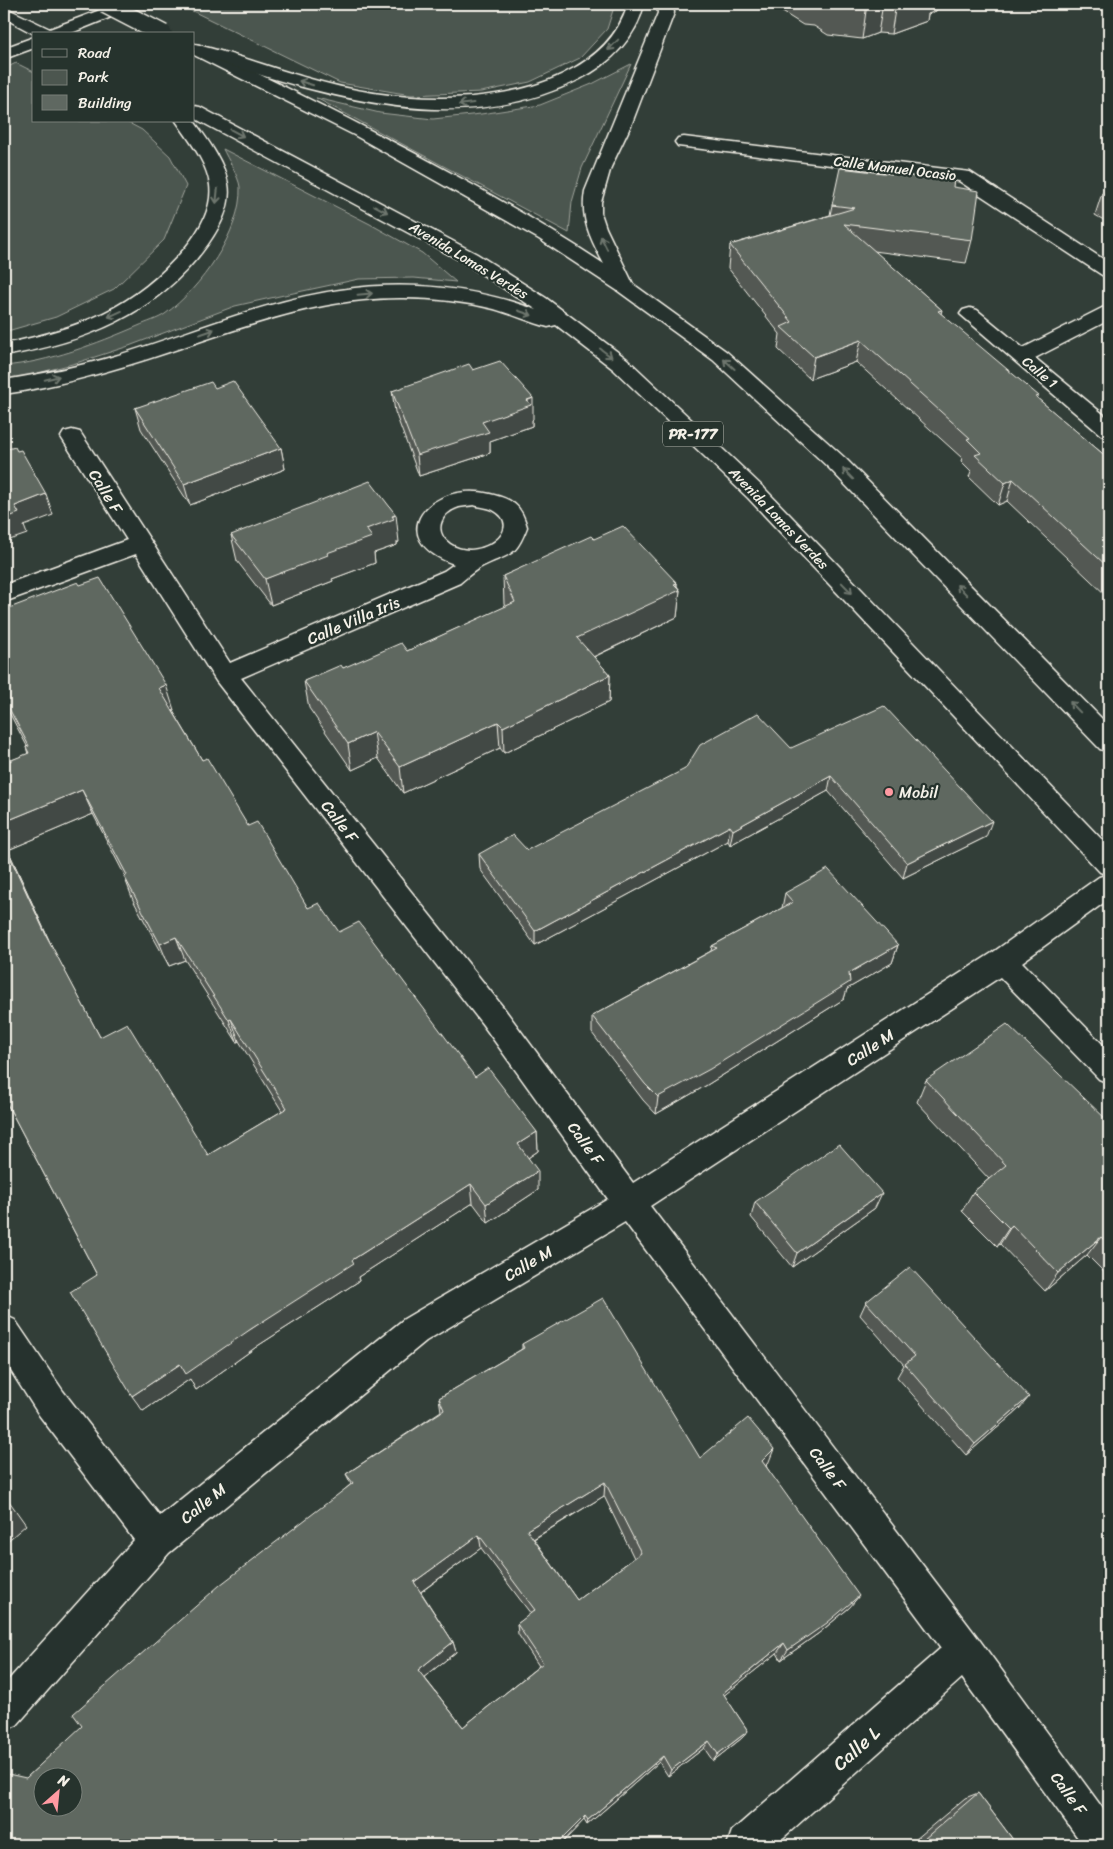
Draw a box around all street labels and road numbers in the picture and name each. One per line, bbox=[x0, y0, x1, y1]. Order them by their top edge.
street label: Calle Manuel Ocasio bbox=[832, 149, 958, 188]
street label: Avenida Lomas Verdes bbox=[403, 214, 534, 306]
street label: Calle 1 bbox=[1016, 350, 1063, 395]
road number: PR-177 bbox=[663, 422, 723, 446]
street label: Avenida Lomas Verdes bbox=[722, 460, 835, 576]
street label: Calle F bbox=[80, 463, 131, 520]
street label: Calle Villa Iris bbox=[302, 588, 405, 653]
street label: Calle F bbox=[313, 793, 367, 850]
street label: Calle M bbox=[840, 1021, 901, 1074]
street label: Calle F bbox=[560, 1115, 612, 1172]
street label: Calle M bbox=[498, 1237, 559, 1290]
street label: Calle F bbox=[802, 1440, 854, 1497]
street label: Calle M bbox=[174, 1475, 233, 1531]
street label: Calle L bbox=[825, 1717, 888, 1779]
street label: Calle F bbox=[1043, 1765, 1095, 1822]

